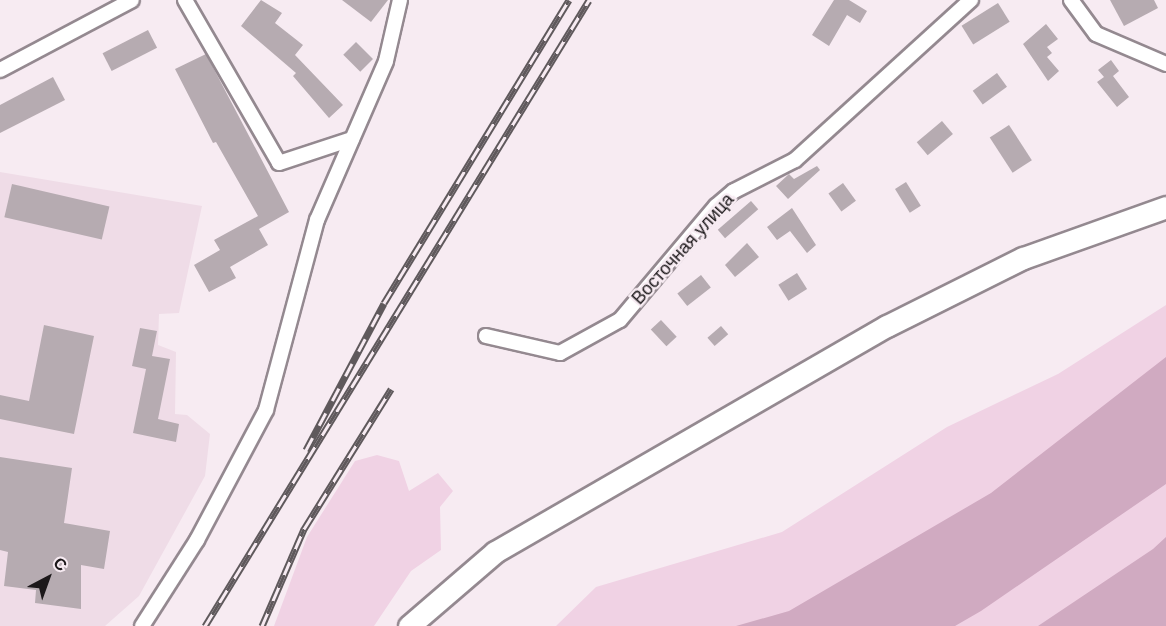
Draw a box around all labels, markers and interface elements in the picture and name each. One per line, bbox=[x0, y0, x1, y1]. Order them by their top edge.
street label: Восточная улица bbox=[627, 189, 739, 309]
north arrow bbox=[18, 548, 78, 608]
text: С bbox=[49, 552, 71, 576]

